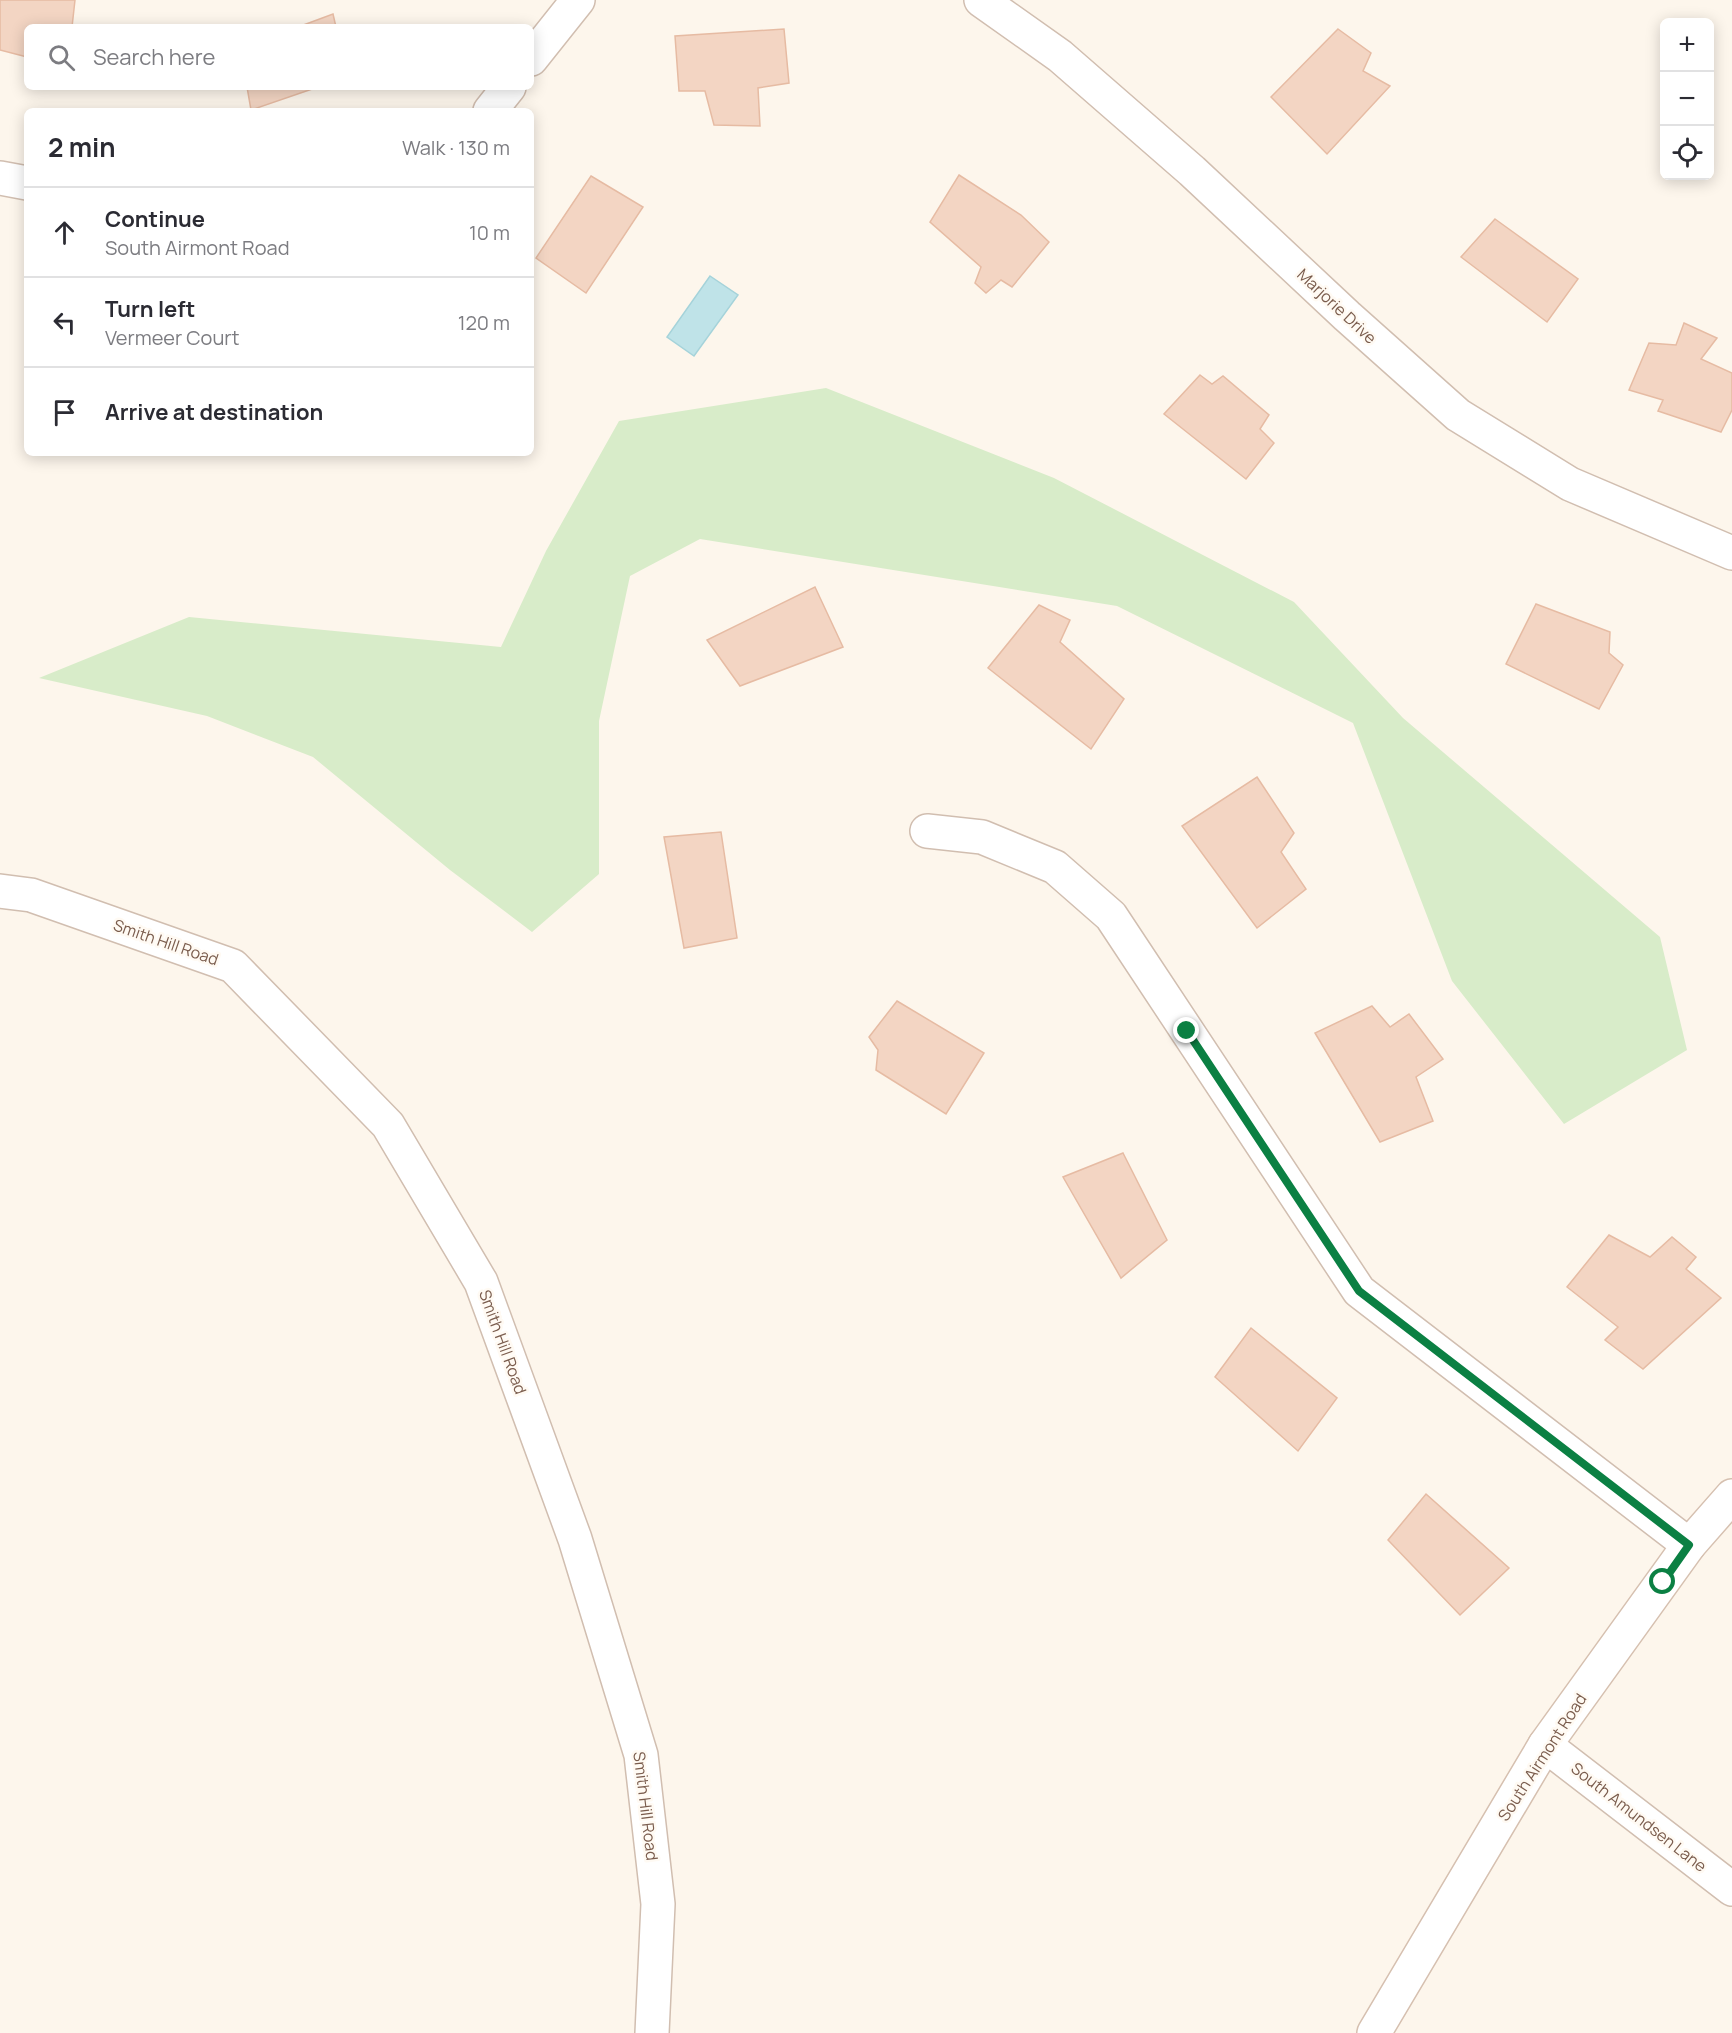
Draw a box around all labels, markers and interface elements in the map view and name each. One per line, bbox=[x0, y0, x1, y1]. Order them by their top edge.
map controls bbox=[1660, 18, 1714, 180]
button: + bbox=[1660, 18, 1714, 72]
search box bbox=[24, 24, 534, 90]
icon: search bbox=[45, 41, 78, 74]
text: Search here bbox=[93, 42, 215, 72]
button: − bbox=[1660, 72, 1714, 126]
button: locate bbox=[1660, 126, 1714, 180]
text: 2 min bbox=[48, 129, 116, 165]
text: Walk · 130 m bbox=[402, 134, 510, 161]
text: Continue bbox=[105, 204, 205, 234]
icon: ahead bbox=[48, 216, 81, 249]
text: 10 m bbox=[469, 219, 510, 246]
text: South Airmont Road bbox=[105, 234, 290, 261]
street label: Marjorie Drive bbox=[1293, 263, 1381, 349]
text: Turn left bbox=[105, 294, 195, 324]
icon: left bbox=[48, 306, 81, 339]
text: 120 m bbox=[458, 309, 510, 336]
text: Vermeer Court bbox=[105, 324, 240, 351]
icon: arrive bbox=[48, 396, 81, 429]
text: Arrive at destination bbox=[105, 397, 323, 427]
street label: Smith Hill Road bbox=[111, 914, 221, 970]
route end bbox=[1173, 1017, 1199, 1043]
street label: Smith Hill Road bbox=[474, 1287, 532, 1397]
route start bbox=[1649, 1568, 1675, 1594]
street label: South Airmont Road bbox=[1493, 1689, 1591, 1825]
street label: Smith Hill Road bbox=[628, 1750, 664, 1862]
street label: South Amundsen Lane bbox=[1567, 1757, 1711, 1877]

